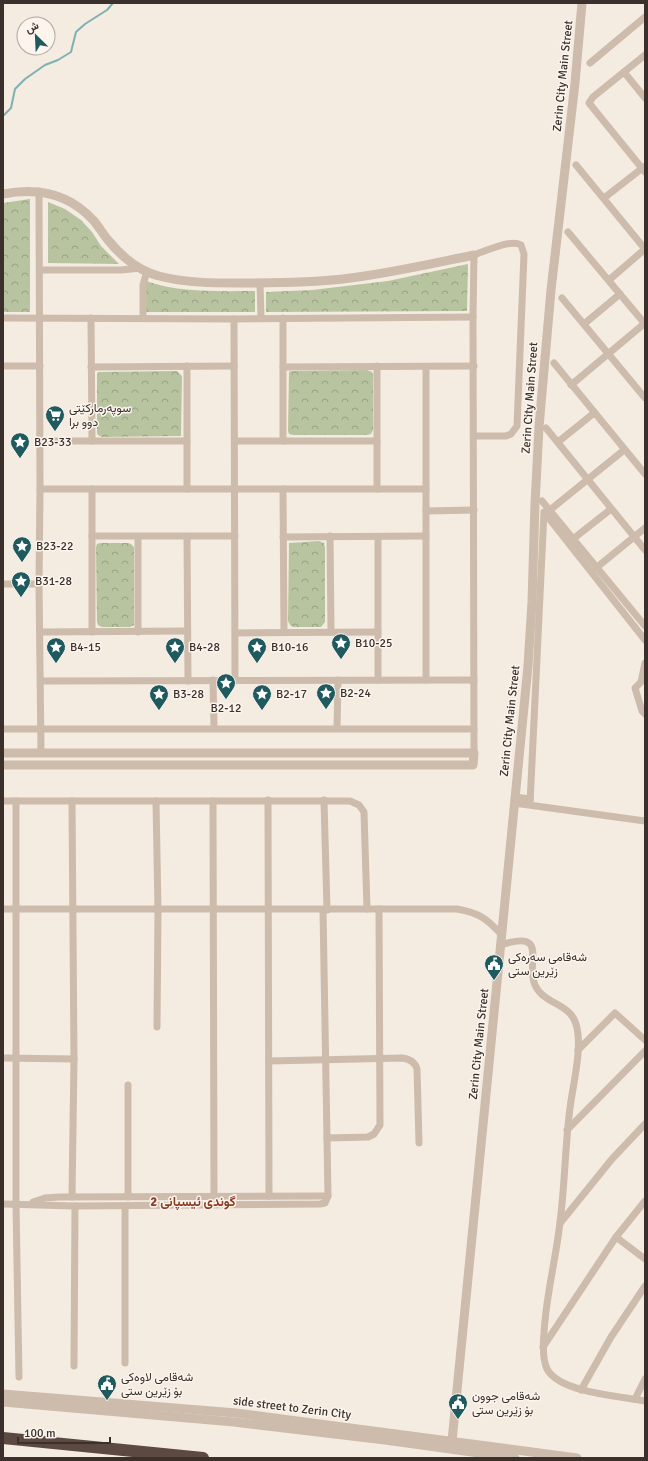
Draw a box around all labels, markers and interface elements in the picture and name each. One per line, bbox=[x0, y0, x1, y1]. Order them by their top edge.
north arrow bbox=[16, 16, 56, 56]
text: ش bbox=[23, 19, 41, 36]
street label: Zerin City Main Street bbox=[550, 20, 576, 132]
street label: Zerin City Main Street bbox=[519, 342, 541, 454]
place label: سوپەرمارکێتی دوو برا bbox=[69, 401, 131, 430]
supermarket icon: سوپەرمارکێتی دوو برا bbox=[44, 404, 66, 432]
place icon: B23-33 bbox=[9, 431, 31, 459]
place label: B23-33 bbox=[34, 435, 71, 450]
place icon: B23-22 bbox=[11, 535, 33, 563]
place label: B23-22 bbox=[36, 539, 73, 554]
place icon: B31-28 bbox=[10, 570, 32, 598]
place label: B31-28 bbox=[35, 574, 72, 589]
place icon: B10-25 bbox=[330, 632, 352, 660]
place icon: B4-15 bbox=[45, 636, 67, 664]
place icon: B4-28 bbox=[164, 636, 186, 664]
place icon: B10-16 bbox=[246, 636, 268, 664]
place label: B10-25 bbox=[355, 636, 392, 651]
place label: B4-15 bbox=[70, 640, 101, 655]
place label: B4-28 bbox=[189, 640, 220, 655]
place label: B10-16 bbox=[271, 640, 308, 655]
street label: Zerin City Main Street bbox=[497, 665, 523, 777]
place icon: B2-12 bbox=[215, 672, 237, 700]
place icon: B2-24 bbox=[315, 682, 337, 710]
place icon: B3-28 bbox=[148, 683, 170, 711]
place icon: B2-17 bbox=[251, 683, 273, 711]
place label: B2-24 bbox=[340, 686, 371, 701]
place label: B3-28 bbox=[173, 687, 204, 702]
place label: B2-17 bbox=[276, 687, 307, 702]
place label: B2-12 bbox=[211, 701, 241, 716]
place label: شەقامی سەرەکی زێرین ستی bbox=[508, 950, 587, 979]
public building icon: شەقامی سەرەکی زێرین ستی bbox=[483, 953, 505, 981]
street label: Zerin City Main Street bbox=[466, 988, 492, 1100]
district label: گوندی ئیسپانی 2 bbox=[150, 1194, 236, 1211]
place label: شەقامی لاوەکی بۆ زێرین ستی bbox=[121, 1370, 193, 1399]
public building icon: شەقامی لاوەکی بۆ زێرین ستی bbox=[96, 1373, 118, 1401]
place label: شەقامی جوون بۆ زێرین ستی bbox=[472, 1389, 540, 1418]
public building icon: شەقامی جوون بۆ زێرین ستی bbox=[447, 1392, 469, 1420]
street label: side street to Zerin City bbox=[232, 1393, 352, 1423]
scale bar bbox=[18, 1419, 110, 1445]
text: 100 m bbox=[24, 1426, 56, 1441]

